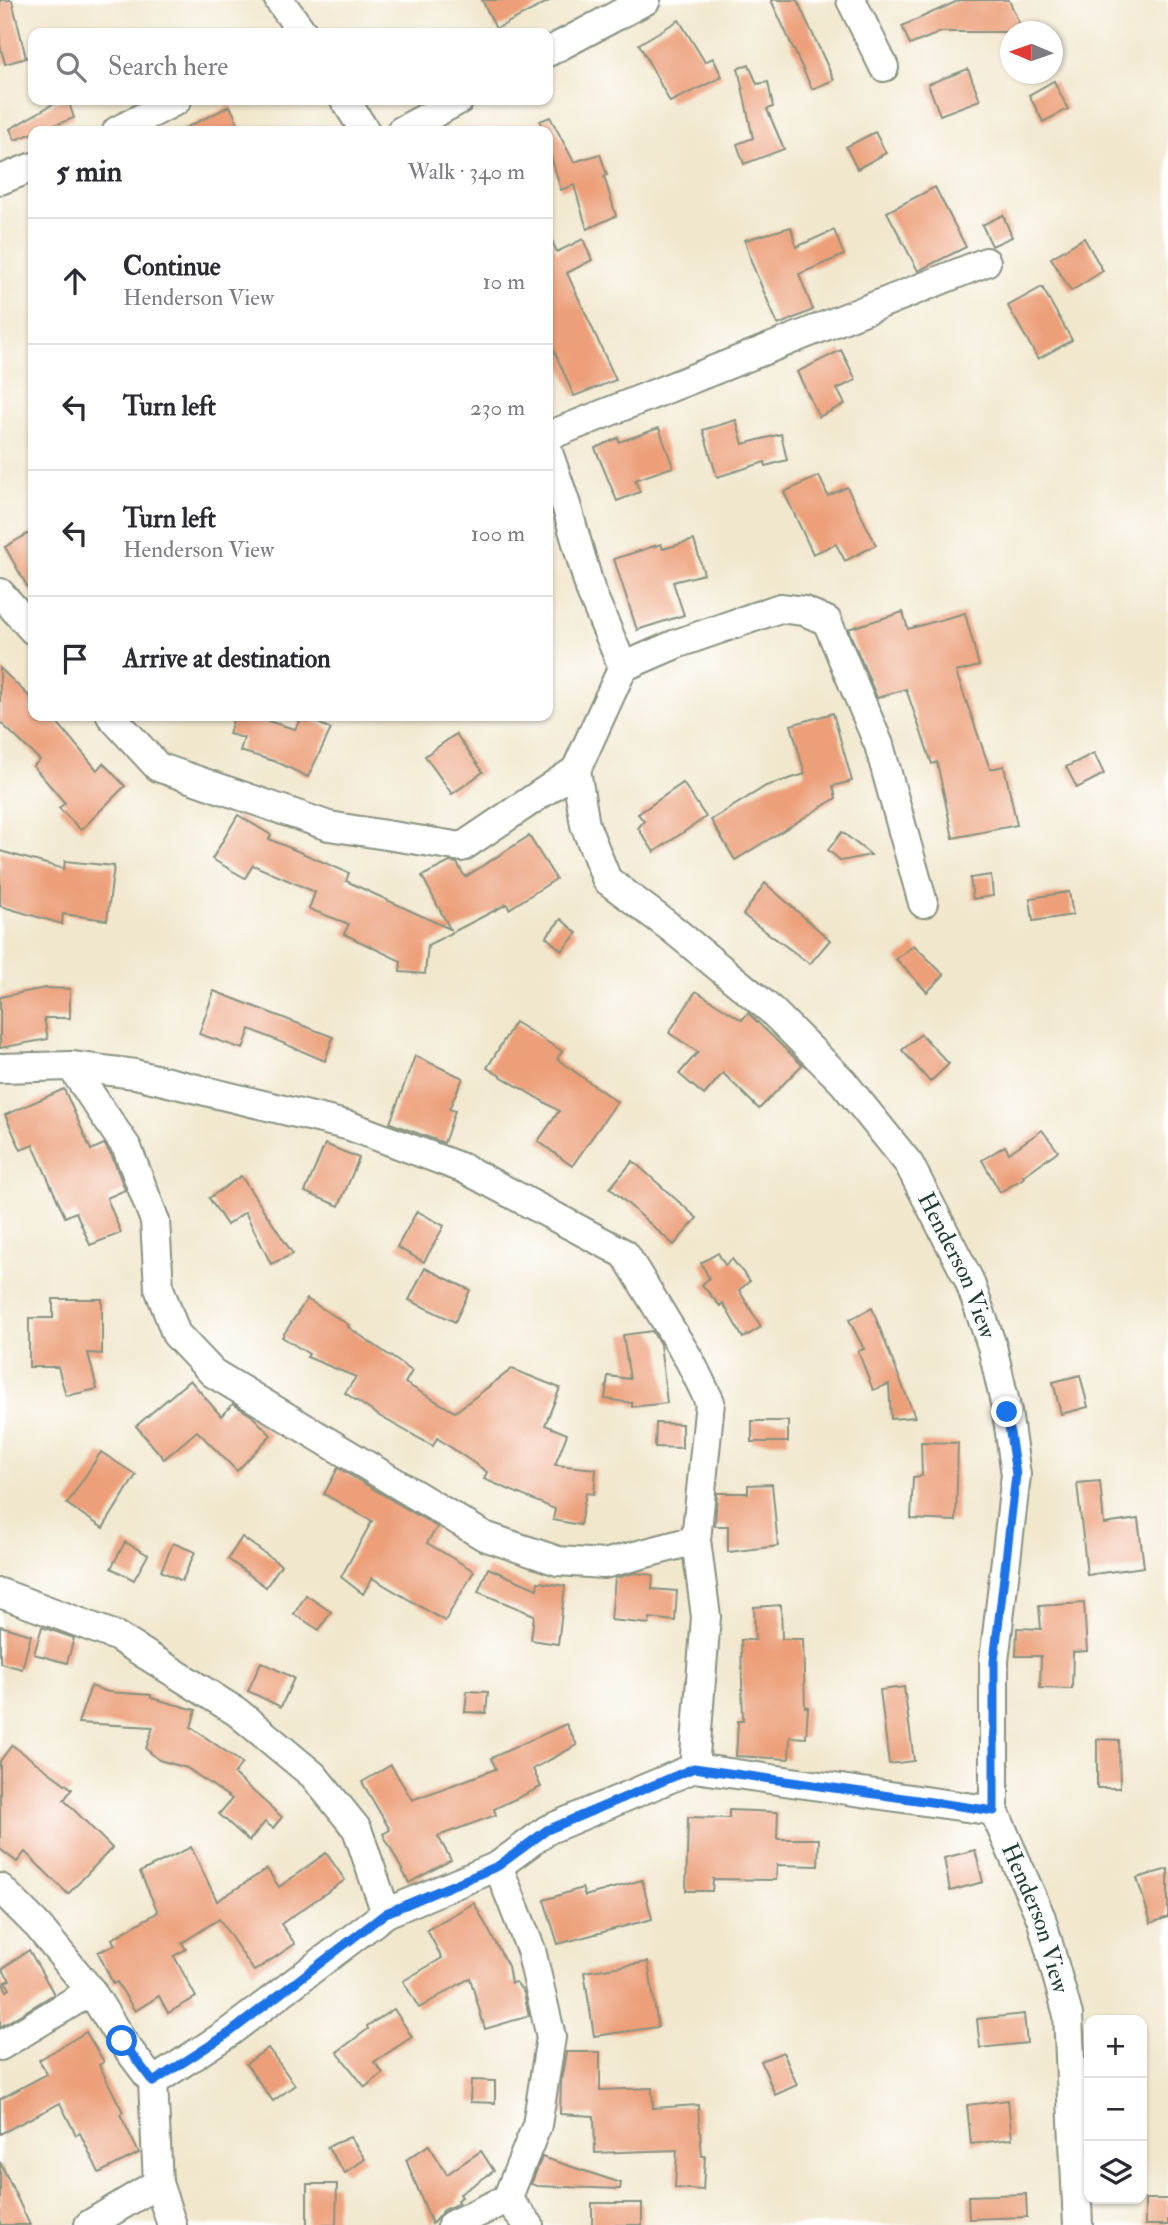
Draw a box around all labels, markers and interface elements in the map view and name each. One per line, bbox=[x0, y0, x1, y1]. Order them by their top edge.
north arrow bbox=[1000, 21, 1063, 84]
search box bbox=[28, 28, 553, 105]
icon: search bbox=[52, 48, 90, 86]
text: Search here bbox=[108, 51, 228, 83]
text: 5 min bbox=[56, 153, 122, 190]
text: Walk · 340 m bbox=[407, 157, 525, 186]
text: Continue bbox=[123, 251, 221, 283]
icon: ahead bbox=[56, 262, 94, 300]
text: 10 m bbox=[482, 267, 525, 296]
text: Henderson View bbox=[123, 283, 274, 312]
icon: left bbox=[56, 388, 94, 426]
text: Turn left bbox=[123, 391, 216, 423]
text: 230 m bbox=[470, 393, 525, 422]
text: Turn left bbox=[123, 503, 216, 535]
icon: left bbox=[56, 514, 94, 552]
text: 100 m bbox=[471, 519, 525, 548]
text: Henderson View bbox=[123, 535, 274, 564]
icon: arrive bbox=[56, 640, 94, 678]
text: Arrive at destination bbox=[123, 643, 331, 675]
street label: Henderson View bbox=[910, 1187, 1004, 1344]
route end bbox=[991, 1396, 1022, 1427]
street label: Henderson View bbox=[994, 1838, 1077, 1998]
map controls bbox=[1084, 2015, 1147, 2204]
button: + bbox=[1084, 2015, 1147, 2078]
route start bbox=[106, 2025, 137, 2056]
button: − bbox=[1084, 2078, 1147, 2141]
button: layers bbox=[1084, 2141, 1147, 2204]

